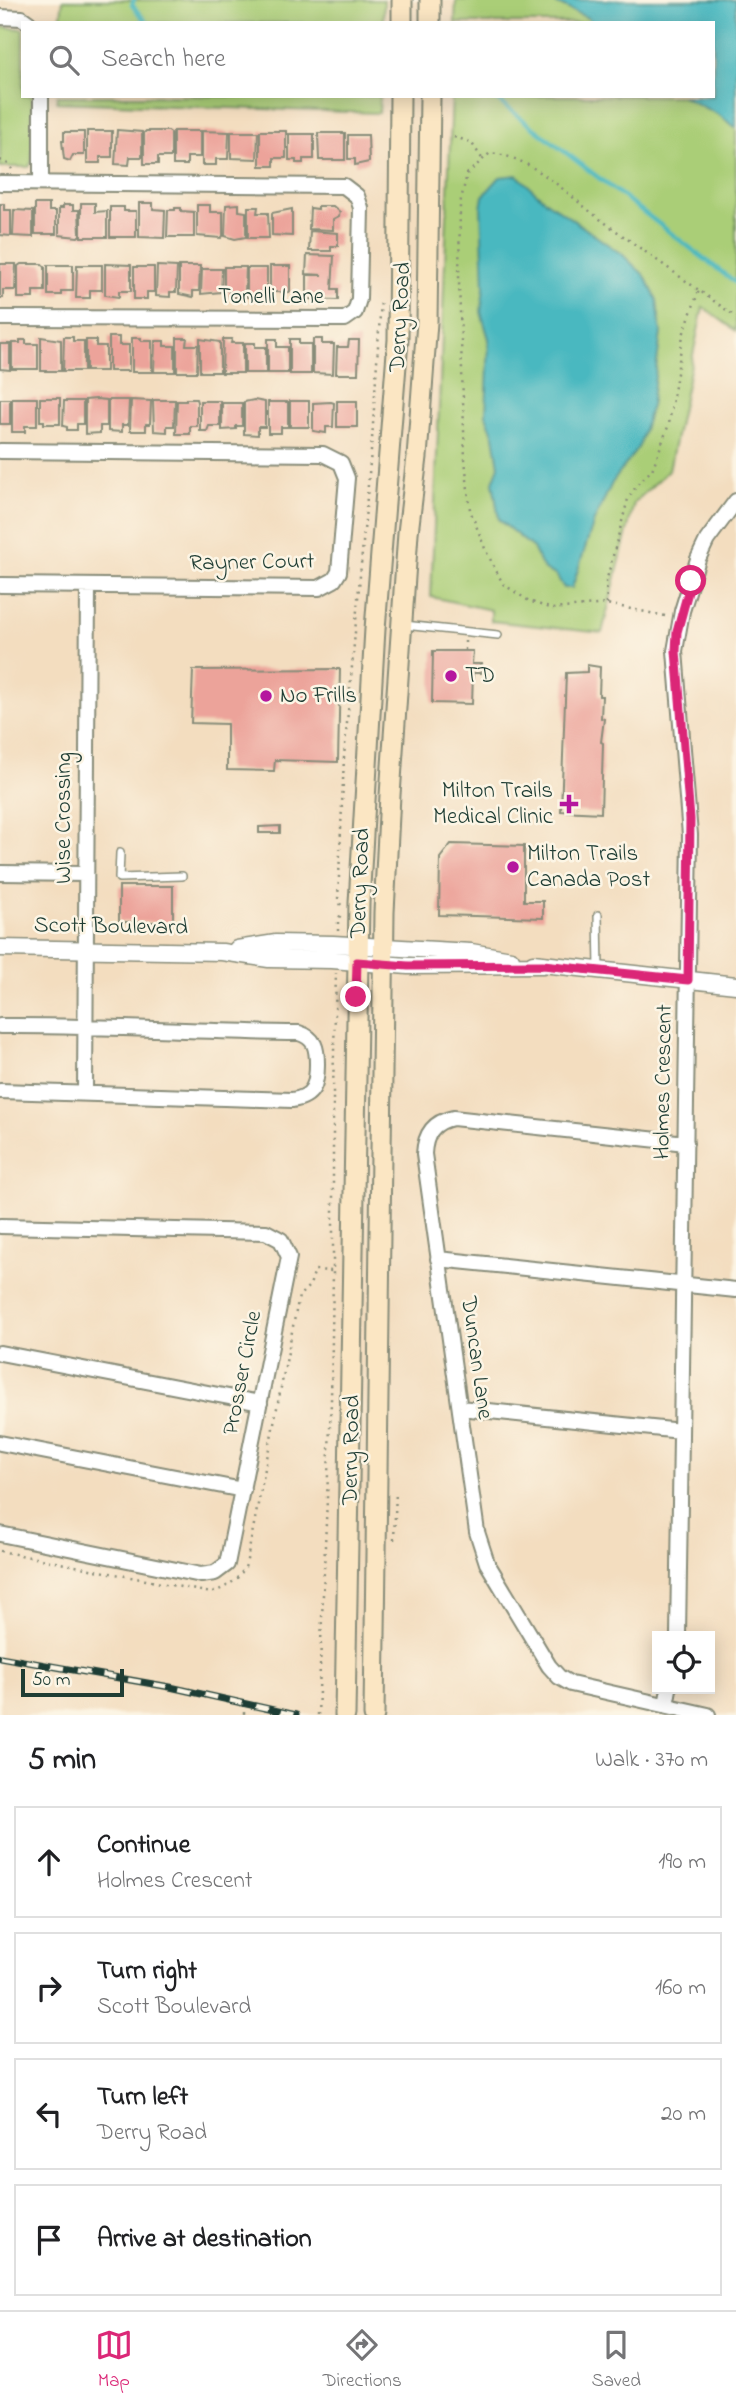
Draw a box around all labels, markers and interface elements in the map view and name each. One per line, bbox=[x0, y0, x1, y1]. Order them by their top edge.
search box bbox=[21, 21, 715, 98]
icon: search bbox=[45, 41, 83, 79]
text: Search here bbox=[101, 41, 226, 79]
street label: Derry Road bbox=[382, 261, 422, 374]
street label: Tonelli Lane bbox=[218, 281, 325, 314]
street label: Rayner Court bbox=[189, 545, 315, 583]
route start bbox=[675, 565, 706, 596]
place label: TD bbox=[465, 660, 495, 693]
marker: TD bbox=[443, 668, 459, 684]
place label: No Frills bbox=[280, 680, 357, 713]
marker: No Frills bbox=[258, 688, 274, 704]
street label: Wise Crossing bbox=[48, 752, 82, 884]
place label: Milton Trails Medical Clinic bbox=[433, 775, 554, 834]
marker: Milton Trails Medical Clinic bbox=[559, 794, 579, 814]
street label: Derry Road bbox=[343, 827, 381, 940]
place label: Milton Trails Canada Post bbox=[527, 838, 651, 897]
marker: Milton Trails Canada Post bbox=[505, 859, 521, 875]
street label: Scott Boulevard bbox=[34, 909, 188, 945]
route end bbox=[340, 981, 371, 1012]
street label: Holmes Crescent bbox=[646, 1004, 682, 1160]
street label: Duncan Lane bbox=[451, 1294, 501, 1422]
street label: Prosser Circle bbox=[215, 1307, 271, 1438]
street label: Derry Road bbox=[335, 1395, 371, 1506]
map controls bbox=[652, 1631, 715, 1694]
button: locate bbox=[652, 1631, 715, 1694]
scale bar bbox=[21, 1666, 124, 1698]
text: 50 m bbox=[32, 1667, 71, 1694]
text: 5 min bbox=[28, 1739, 96, 1783]
text: Walk · 370 m bbox=[595, 1744, 708, 1777]
text: Continue bbox=[97, 1827, 190, 1865]
icon: ahead bbox=[30, 1843, 68, 1881]
text: 190 m bbox=[658, 1846, 706, 1879]
text: Holmes Crescent bbox=[97, 1865, 252, 1898]
text: Turn right bbox=[97, 1953, 197, 1991]
icon: right bbox=[30, 1969, 68, 2007]
text: 160 m bbox=[655, 1972, 706, 2005]
text: Scott Boulevard bbox=[97, 1991, 251, 2024]
text: Turn left bbox=[97, 2079, 188, 2117]
icon: left bbox=[30, 2095, 68, 2133]
text: 20 m bbox=[661, 2098, 706, 2131]
text: Derry Road bbox=[97, 2117, 207, 2150]
icon: arrive bbox=[30, 2221, 68, 2259]
text: Arrive at destination bbox=[97, 2221, 312, 2259]
tab: Map bbox=[95, 2326, 133, 2395]
tab: Directions bbox=[323, 2326, 402, 2395]
tab: Saved bbox=[592, 2326, 641, 2395]

